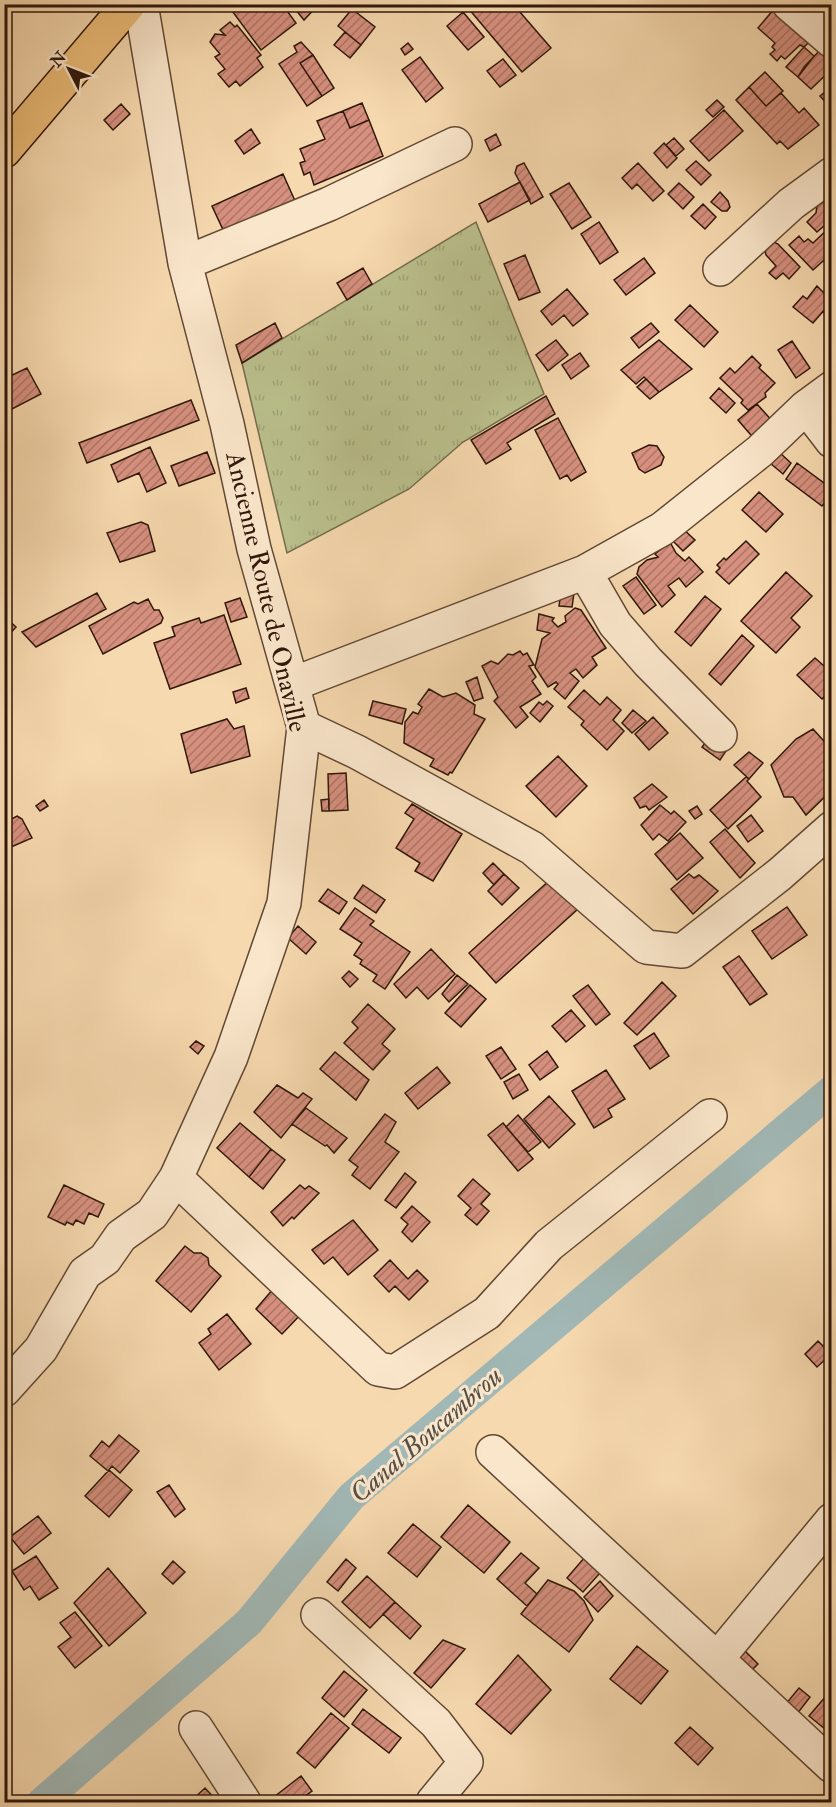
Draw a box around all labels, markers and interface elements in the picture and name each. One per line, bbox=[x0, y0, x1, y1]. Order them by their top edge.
north arrow bbox=[39, 39, 99, 99]
text: N bbox=[46, 47, 71, 72]
street label: Ancienne Route de Onaville bbox=[218, 448, 314, 735]
water label: Canal Boucambrou bbox=[343, 1360, 509, 1510]

